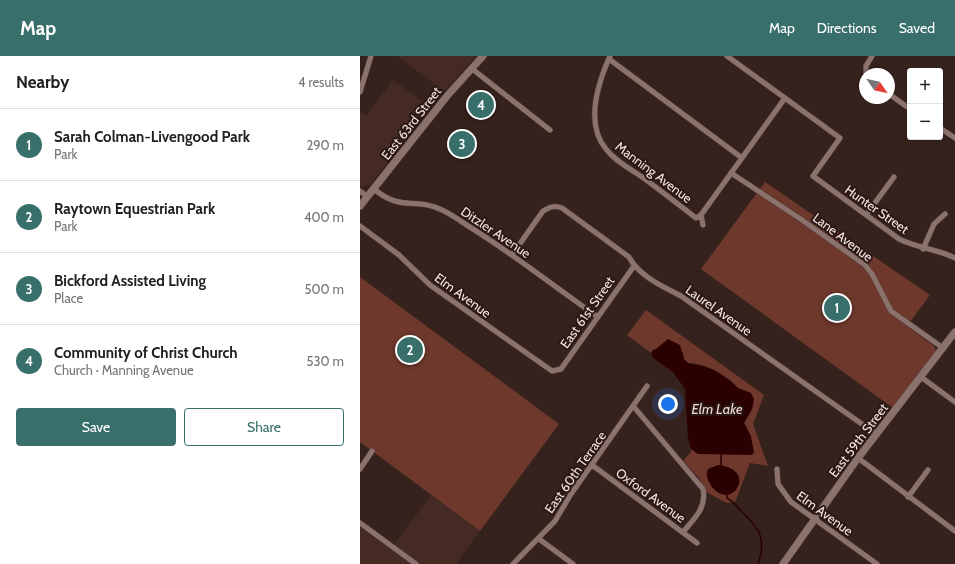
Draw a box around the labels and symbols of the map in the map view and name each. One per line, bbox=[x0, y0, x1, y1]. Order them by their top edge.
north arrow bbox=[859, 68, 895, 104]
street label: East 63rd Street bbox=[378, 83, 445, 163]
pin: 4 bbox=[468, 90, 494, 120]
pin: 3 bbox=[449, 129, 475, 159]
street label: Manning Avenue bbox=[612, 138, 696, 206]
street label: Hunter Street bbox=[842, 181, 913, 237]
street label: Ditzler Avenue bbox=[458, 203, 534, 261]
street label: Lane Avenue bbox=[810, 209, 876, 265]
street label: Elm Avenue bbox=[432, 269, 495, 321]
street label: East 61st Street bbox=[556, 273, 618, 351]
street label: Laurel Avenue bbox=[683, 281, 756, 339]
pin: 1 bbox=[824, 293, 850, 323]
pin: 2 bbox=[397, 335, 423, 365]
your location bbox=[658, 394, 678, 414]
street label: East 59th Street bbox=[825, 399, 891, 480]
water label: Elm Lake bbox=[692, 400, 743, 418]
street label: East 60th Terrace bbox=[541, 428, 609, 516]
street label: Oxford Avenue bbox=[613, 464, 689, 526]
street label: Elm Avenue bbox=[794, 487, 857, 539]

